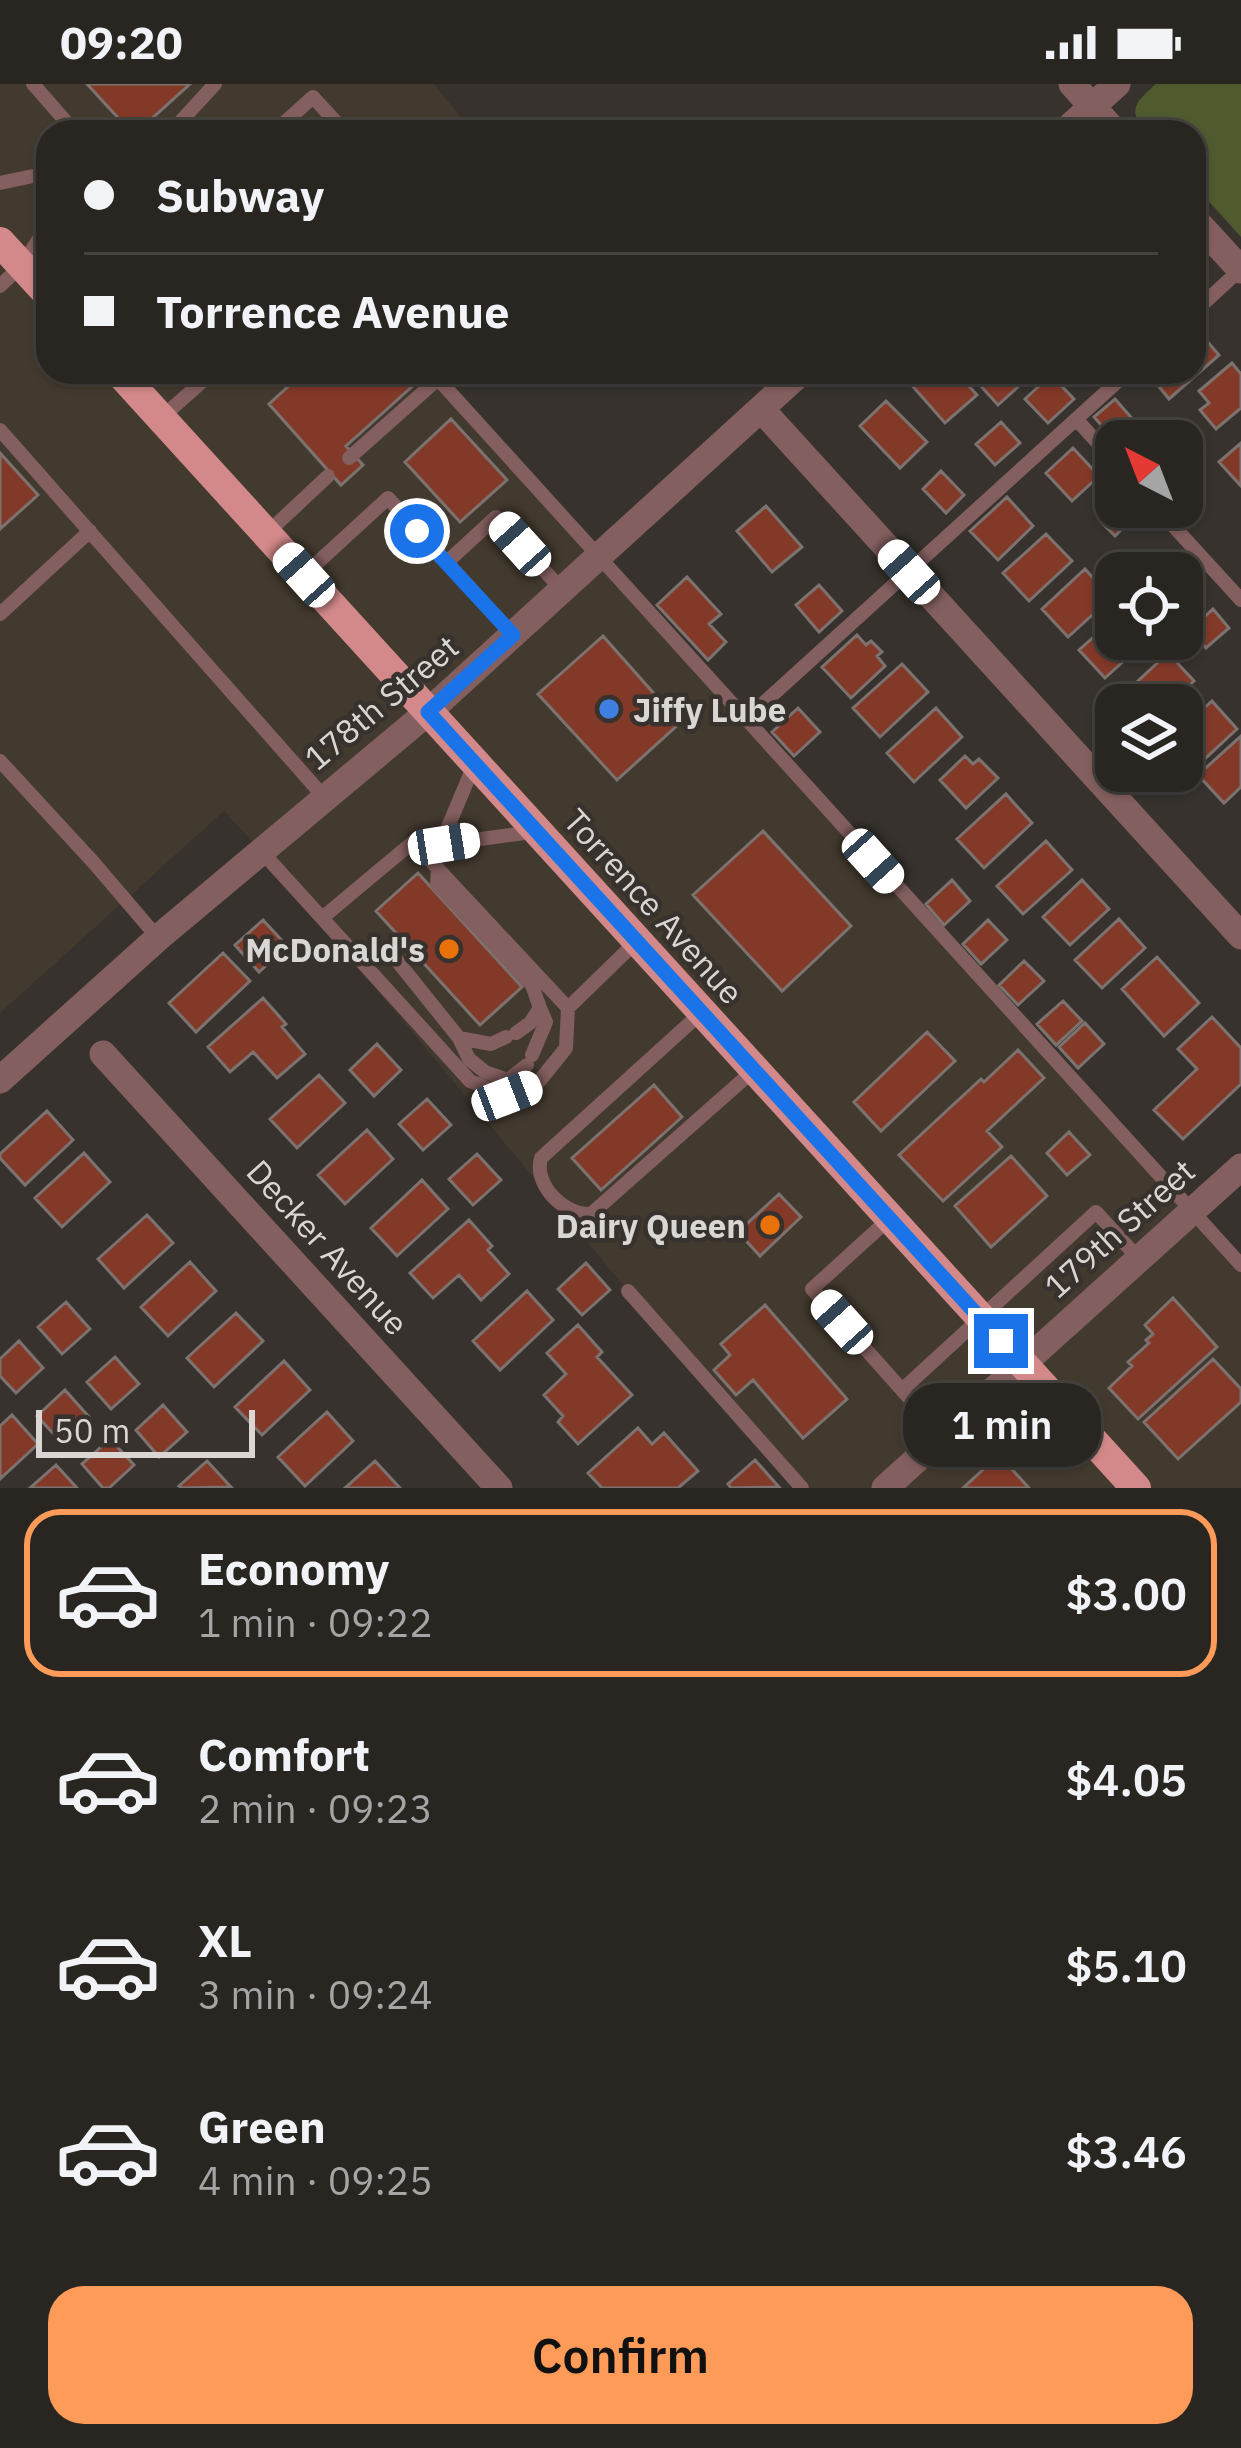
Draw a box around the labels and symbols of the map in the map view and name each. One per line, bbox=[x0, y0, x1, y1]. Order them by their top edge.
north arrow bbox=[1095, 420, 1203, 528]
route start bbox=[390, 504, 444, 558]
car bbox=[483, 505, 557, 583]
car bbox=[872, 533, 946, 611]
car bbox=[267, 536, 341, 614]
street label: 178th Street bbox=[295, 625, 467, 779]
place label: Jiffy Lube bbox=[633, 688, 786, 731]
marker: Jiffy Lube bbox=[596, 696, 622, 722]
street label: Torrence Avenue bbox=[555, 799, 753, 1013]
car bbox=[406, 821, 482, 867]
car bbox=[836, 822, 910, 900]
place label: McDonald's bbox=[245, 928, 425, 971]
marker: McDonald's bbox=[436, 936, 462, 962]
car bbox=[467, 1066, 547, 1126]
street label: 179th Street bbox=[1035, 1149, 1203, 1307]
street label: Decker Avenue bbox=[238, 1150, 418, 1344]
place label: Dairy Queen bbox=[556, 1204, 746, 1247]
marker: Dairy Queen bbox=[757, 1212, 783, 1238]
car bbox=[805, 1283, 879, 1361]
route end bbox=[974, 1314, 1028, 1368]
callout: 1 min bbox=[902, 1383, 1100, 1467]
scale bar bbox=[36, 1404, 255, 1457]

